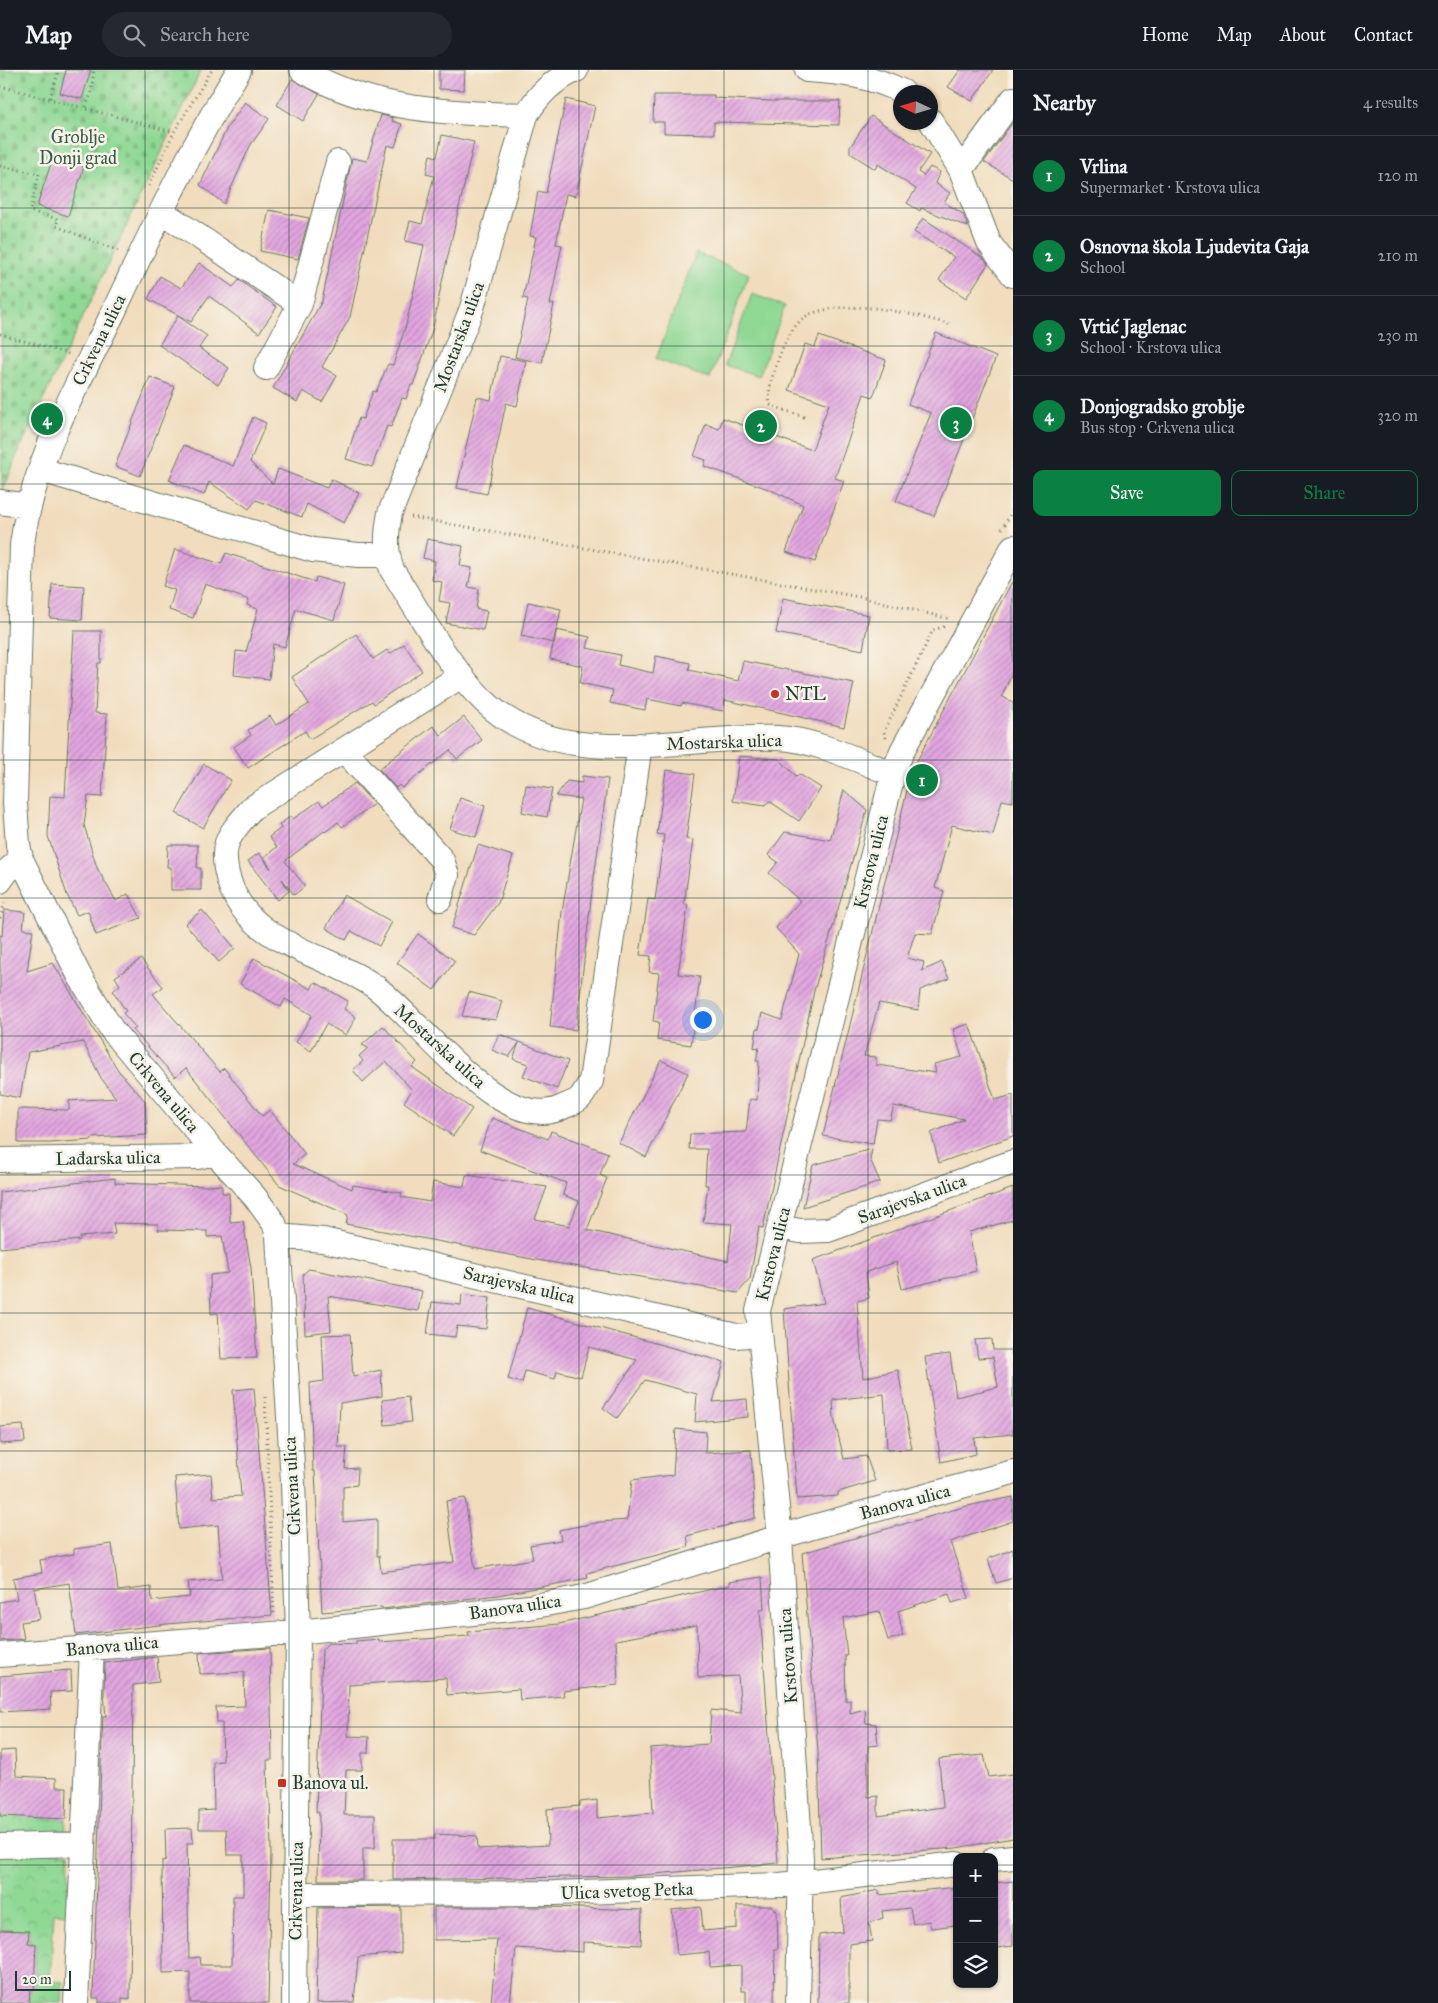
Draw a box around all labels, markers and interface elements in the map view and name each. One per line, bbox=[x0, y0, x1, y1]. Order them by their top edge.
search box bbox=[102, 12, 452, 57]
text: Map bbox=[25, 20, 72, 50]
icon: search bbox=[120, 21, 148, 49]
text: Search here bbox=[160, 23, 250, 46]
text: Home bbox=[1142, 24, 1189, 46]
text: Map bbox=[1217, 24, 1252, 46]
text: About bbox=[1280, 24, 1326, 46]
text: Contact bbox=[1354, 24, 1413, 46]
north arrow bbox=[893, 85, 938, 130]
text: Nearby bbox=[1033, 90, 1096, 116]
text: 4 results bbox=[1363, 93, 1418, 112]
park label: Groblje Donji grad bbox=[39, 126, 117, 170]
text: Vrlina bbox=[1080, 155, 1128, 178]
text: 1 bbox=[1046, 166, 1052, 185]
text: 120 m bbox=[1378, 166, 1418, 185]
text: Supermarket · Krstova ulica bbox=[1080, 178, 1260, 197]
text: Osnovna škola Ljudevita Gaja bbox=[1080, 235, 1309, 258]
text: 2 bbox=[1045, 246, 1053, 265]
text: 210 m bbox=[1378, 246, 1418, 265]
text: School bbox=[1080, 258, 1125, 277]
street label: Mostarska ulica bbox=[429, 278, 489, 395]
street label: Crkvena ulica bbox=[67, 290, 131, 389]
text: Vrtić Jaglenac bbox=[1080, 315, 1186, 338]
text: 3 bbox=[1046, 326, 1052, 345]
text: 230 m bbox=[1378, 326, 1418, 345]
text: School · Krstova ulica bbox=[1080, 338, 1221, 357]
text: Donjogradsko groblje bbox=[1080, 395, 1245, 418]
pin: 4 bbox=[31, 400, 63, 438]
pin: 3 bbox=[940, 404, 972, 442]
text: 4 bbox=[1045, 406, 1053, 425]
text: 320 m bbox=[1378, 406, 1418, 425]
pin: 2 bbox=[745, 407, 777, 445]
text: Bus stop · Crkvena ulica bbox=[1080, 418, 1234, 437]
button: Save bbox=[1033, 470, 1221, 516]
button: Share bbox=[1231, 470, 1418, 516]
place label: NTL bbox=[785, 683, 827, 705]
marker: NTL bbox=[769, 688, 781, 700]
street label: Mostarska ulica bbox=[666, 729, 783, 755]
pin: 1 bbox=[906, 761, 938, 799]
street label: Krstova ulica bbox=[849, 812, 893, 911]
street label: Mostarska ulica bbox=[390, 999, 491, 1093]
your location bbox=[690, 1007, 716, 1033]
street label: Crkvena ulica bbox=[124, 1047, 204, 1137]
street label: Lađarska ulica bbox=[55, 1146, 161, 1170]
street label: Sarajevska ulica bbox=[855, 1169, 970, 1229]
street label: Krstova ulica bbox=[751, 1204, 795, 1303]
street label: Sarajevska ulica bbox=[461, 1261, 577, 1309]
street label: Crkvena ulica bbox=[278, 1436, 306, 1536]
street label: Banova ulica bbox=[857, 1479, 953, 1525]
street label: Banova ulica bbox=[467, 1590, 563, 1624]
street label: Krstova ulica bbox=[774, 1607, 802, 1705]
street label: Banova ulica bbox=[65, 1631, 160, 1661]
place label: Banova ul. bbox=[292, 1772, 369, 1794]
marker: Banova ul. bbox=[276, 1777, 288, 1789]
street label: Crkvena ulica bbox=[284, 1841, 308, 1941]
map controls bbox=[953, 1853, 998, 1988]
button: + bbox=[953, 1853, 998, 1898]
street label: Ulica svetog Petka bbox=[560, 1878, 694, 1905]
button: − bbox=[953, 1898, 998, 1943]
button: layers bbox=[953, 1943, 998, 1988]
scale bar bbox=[15, 1968, 71, 1991]
text: 20 m bbox=[22, 1971, 52, 1988]

